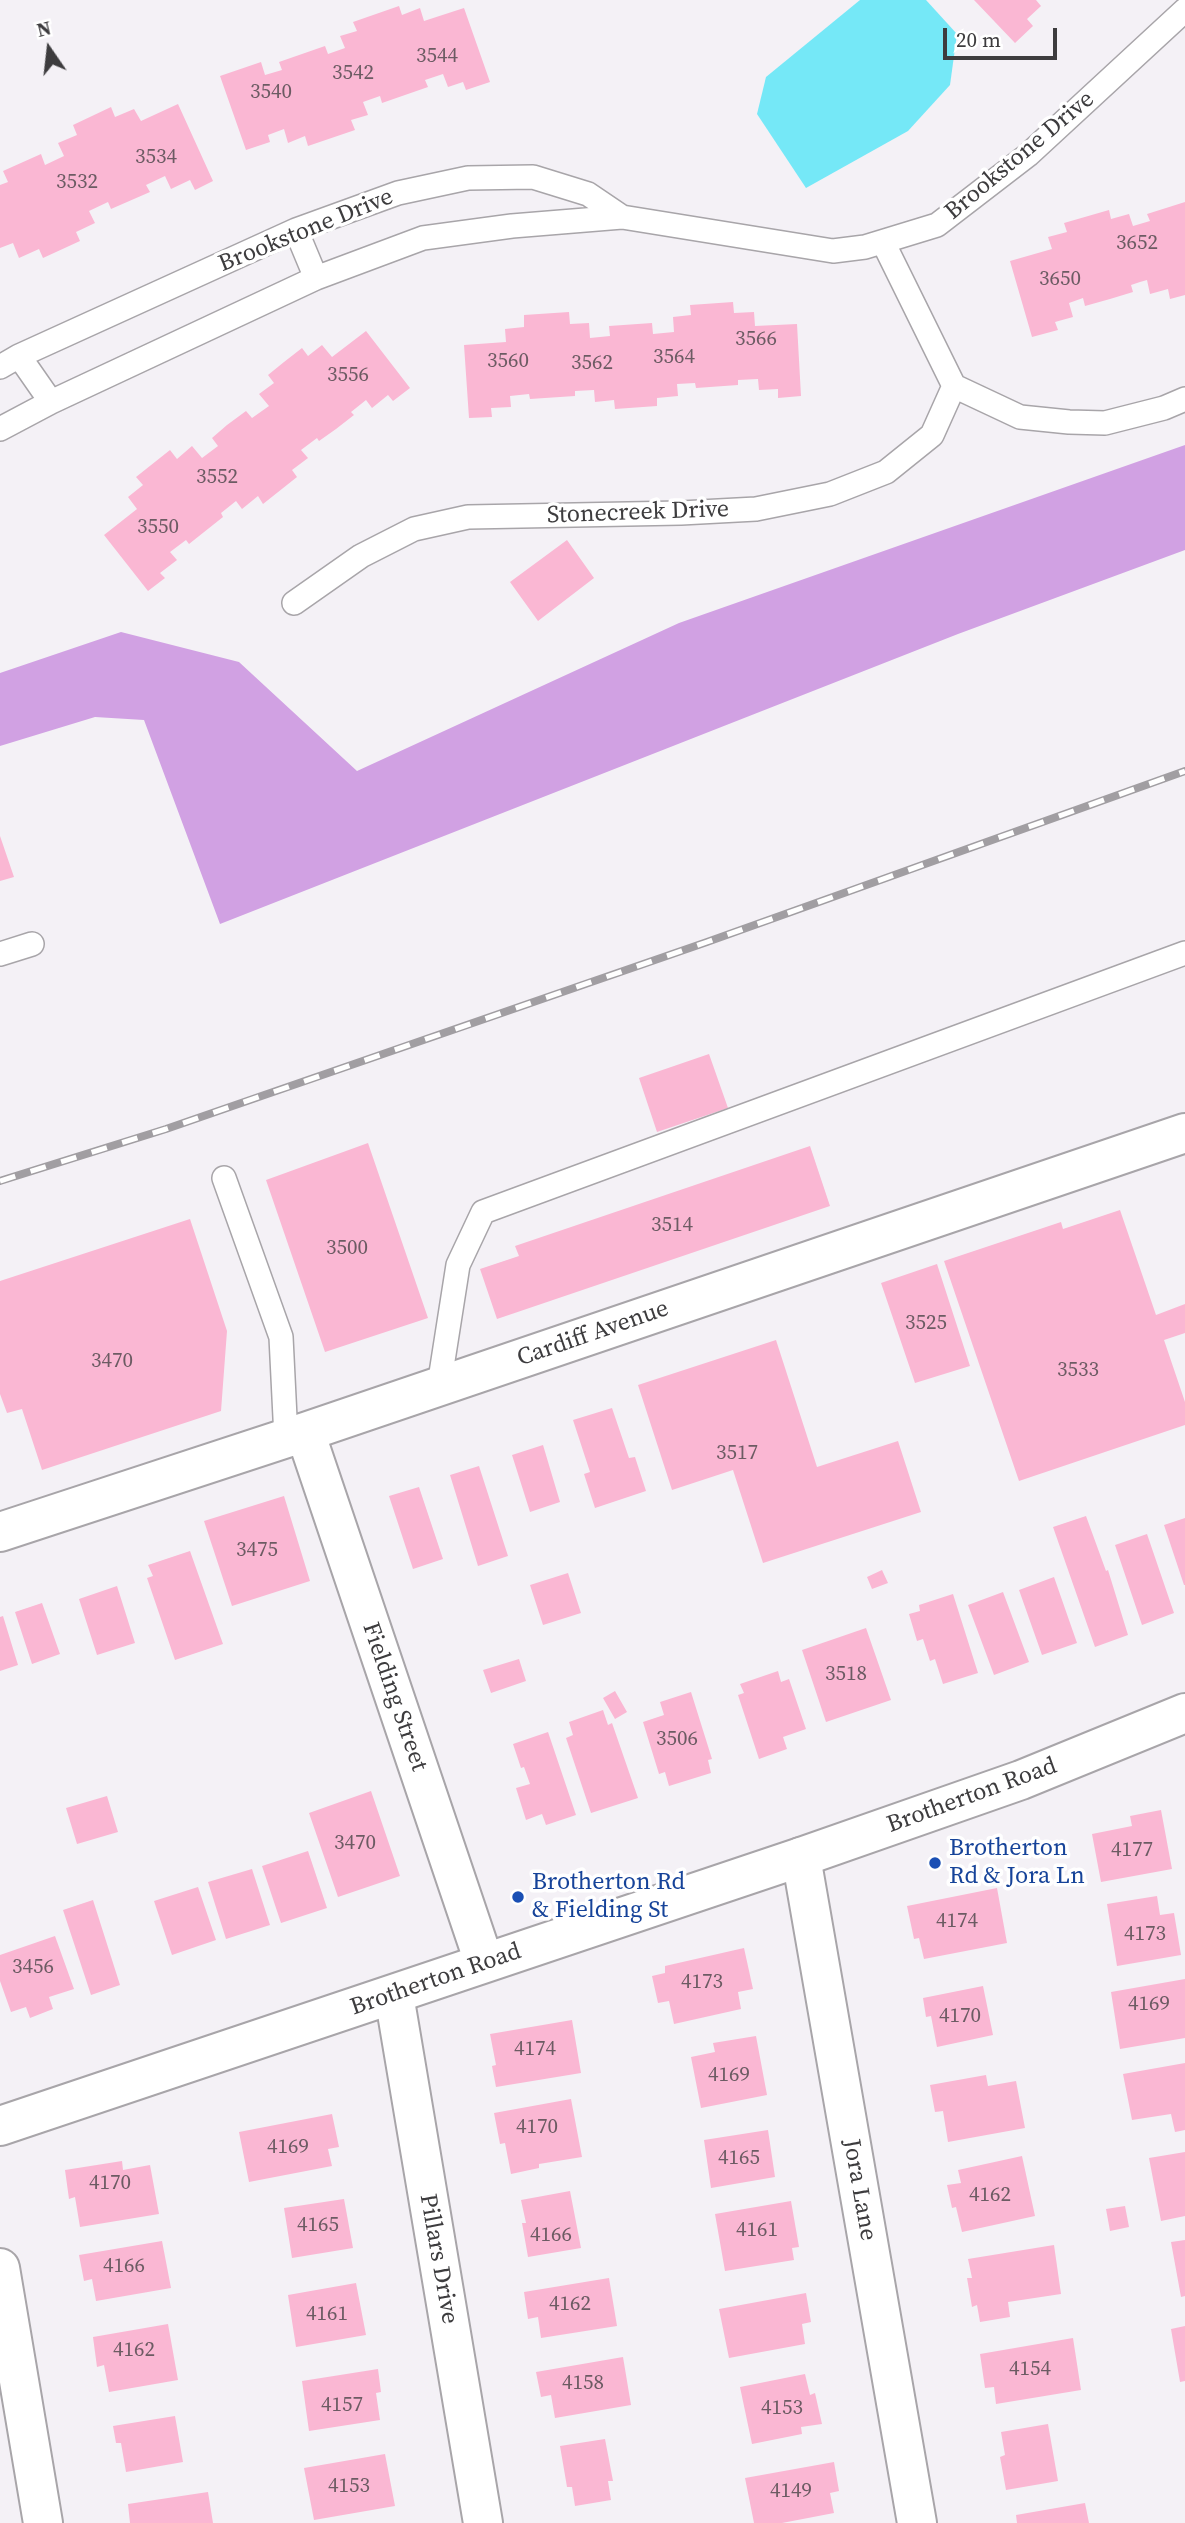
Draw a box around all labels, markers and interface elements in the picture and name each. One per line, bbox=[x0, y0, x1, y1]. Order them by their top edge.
north arrow bbox=[14, 14, 84, 84]
text: N bbox=[34, 14, 54, 43]
scale bar bbox=[947, 14, 1061, 58]
text: 20 m bbox=[956, 25, 1001, 54]
house number: 3544 bbox=[416, 44, 458, 70]
house number: 3542 bbox=[332, 61, 374, 87]
house number: 3540 bbox=[250, 80, 292, 106]
street label: Brookstone Drive bbox=[940, 85, 1100, 227]
house number: 3534 bbox=[135, 145, 177, 171]
house number: 3532 bbox=[56, 170, 98, 196]
street label: Brookstone Drive bbox=[215, 183, 397, 279]
house number: 3652 bbox=[1116, 231, 1158, 257]
house number: 3650 bbox=[1039, 267, 1081, 293]
house number: 3566 bbox=[735, 327, 777, 353]
house number: 3564 bbox=[653, 345, 695, 371]
house number: 3560 bbox=[487, 349, 529, 375]
house number: 3562 bbox=[571, 351, 613, 377]
house number: 3556 bbox=[327, 363, 369, 389]
house number: 3552 bbox=[196, 465, 238, 491]
street label: Stonecreek Drive bbox=[546, 495, 730, 531]
house number: 3550 bbox=[137, 515, 179, 541]
house number: 3514 bbox=[651, 1213, 693, 1239]
house number: 3500 bbox=[326, 1236, 368, 1262]
street label: Cardiff Avenue bbox=[514, 1295, 672, 1373]
house number: 3525 bbox=[905, 1311, 947, 1337]
house number: 3470 bbox=[91, 1349, 133, 1375]
house number: 3533 bbox=[1057, 1358, 1099, 1384]
house number: 3517 bbox=[716, 1441, 758, 1467]
house number: 3475 bbox=[236, 1538, 278, 1564]
street label: Fielding Street bbox=[355, 1619, 433, 1775]
house number: 3518 bbox=[825, 1662, 867, 1688]
house number: 3506 bbox=[656, 1727, 698, 1753]
street label: Brotherton Road bbox=[883, 1752, 1061, 1840]
house number: 3470 bbox=[334, 1831, 376, 1857]
place label: Brotherton Rd & Jora Ln bbox=[949, 1835, 1085, 1891]
house number: 4177 bbox=[1111, 1838, 1153, 1864]
marker: Brotherton Rd & Jora Ln bbox=[927, 1855, 943, 1871]
place label: Brotherton Rd & Fielding St bbox=[532, 1869, 685, 1925]
marker: Brotherton Rd & Fielding St bbox=[510, 1889, 526, 1905]
house number: 4174 bbox=[936, 1909, 978, 1935]
house number: 4173 bbox=[1124, 1922, 1166, 1948]
street label: Brotherton Road bbox=[347, 1937, 525, 2023]
house number: 3456 bbox=[12, 1955, 54, 1981]
house number: 4173 bbox=[681, 1970, 723, 1996]
house number: 4169 bbox=[1128, 1992, 1170, 2018]
house number: 4170 bbox=[939, 2004, 981, 2030]
house number: 4174 bbox=[514, 2037, 556, 2063]
house number: 4169 bbox=[708, 2063, 750, 2089]
house number: 4170 bbox=[516, 2115, 558, 2141]
house number: 4169 bbox=[267, 2135, 309, 2161]
street label: Jora Lane bbox=[836, 2137, 882, 2243]
house number: 4165 bbox=[718, 2146, 760, 2172]
house number: 4170 bbox=[89, 2171, 131, 2197]
house number: 4162 bbox=[969, 2183, 1011, 2209]
street label: Pillars Drive bbox=[412, 2192, 464, 2326]
house number: 4165 bbox=[297, 2213, 339, 2239]
house number: 4161 bbox=[736, 2218, 778, 2244]
house number: 4166 bbox=[530, 2223, 572, 2249]
house number: 4166 bbox=[103, 2254, 145, 2280]
house number: 4162 bbox=[549, 2292, 591, 2318]
house number: 4161 bbox=[306, 2302, 348, 2328]
house number: 4162 bbox=[113, 2338, 155, 2364]
house number: 4154 bbox=[1009, 2357, 1051, 2383]
house number: 4158 bbox=[562, 2371, 604, 2397]
house number: 4157 bbox=[321, 2393, 363, 2419]
house number: 4153 bbox=[761, 2396, 803, 2422]
house number: 4153 bbox=[328, 2474, 370, 2500]
house number: 4149 bbox=[770, 2479, 812, 2505]

